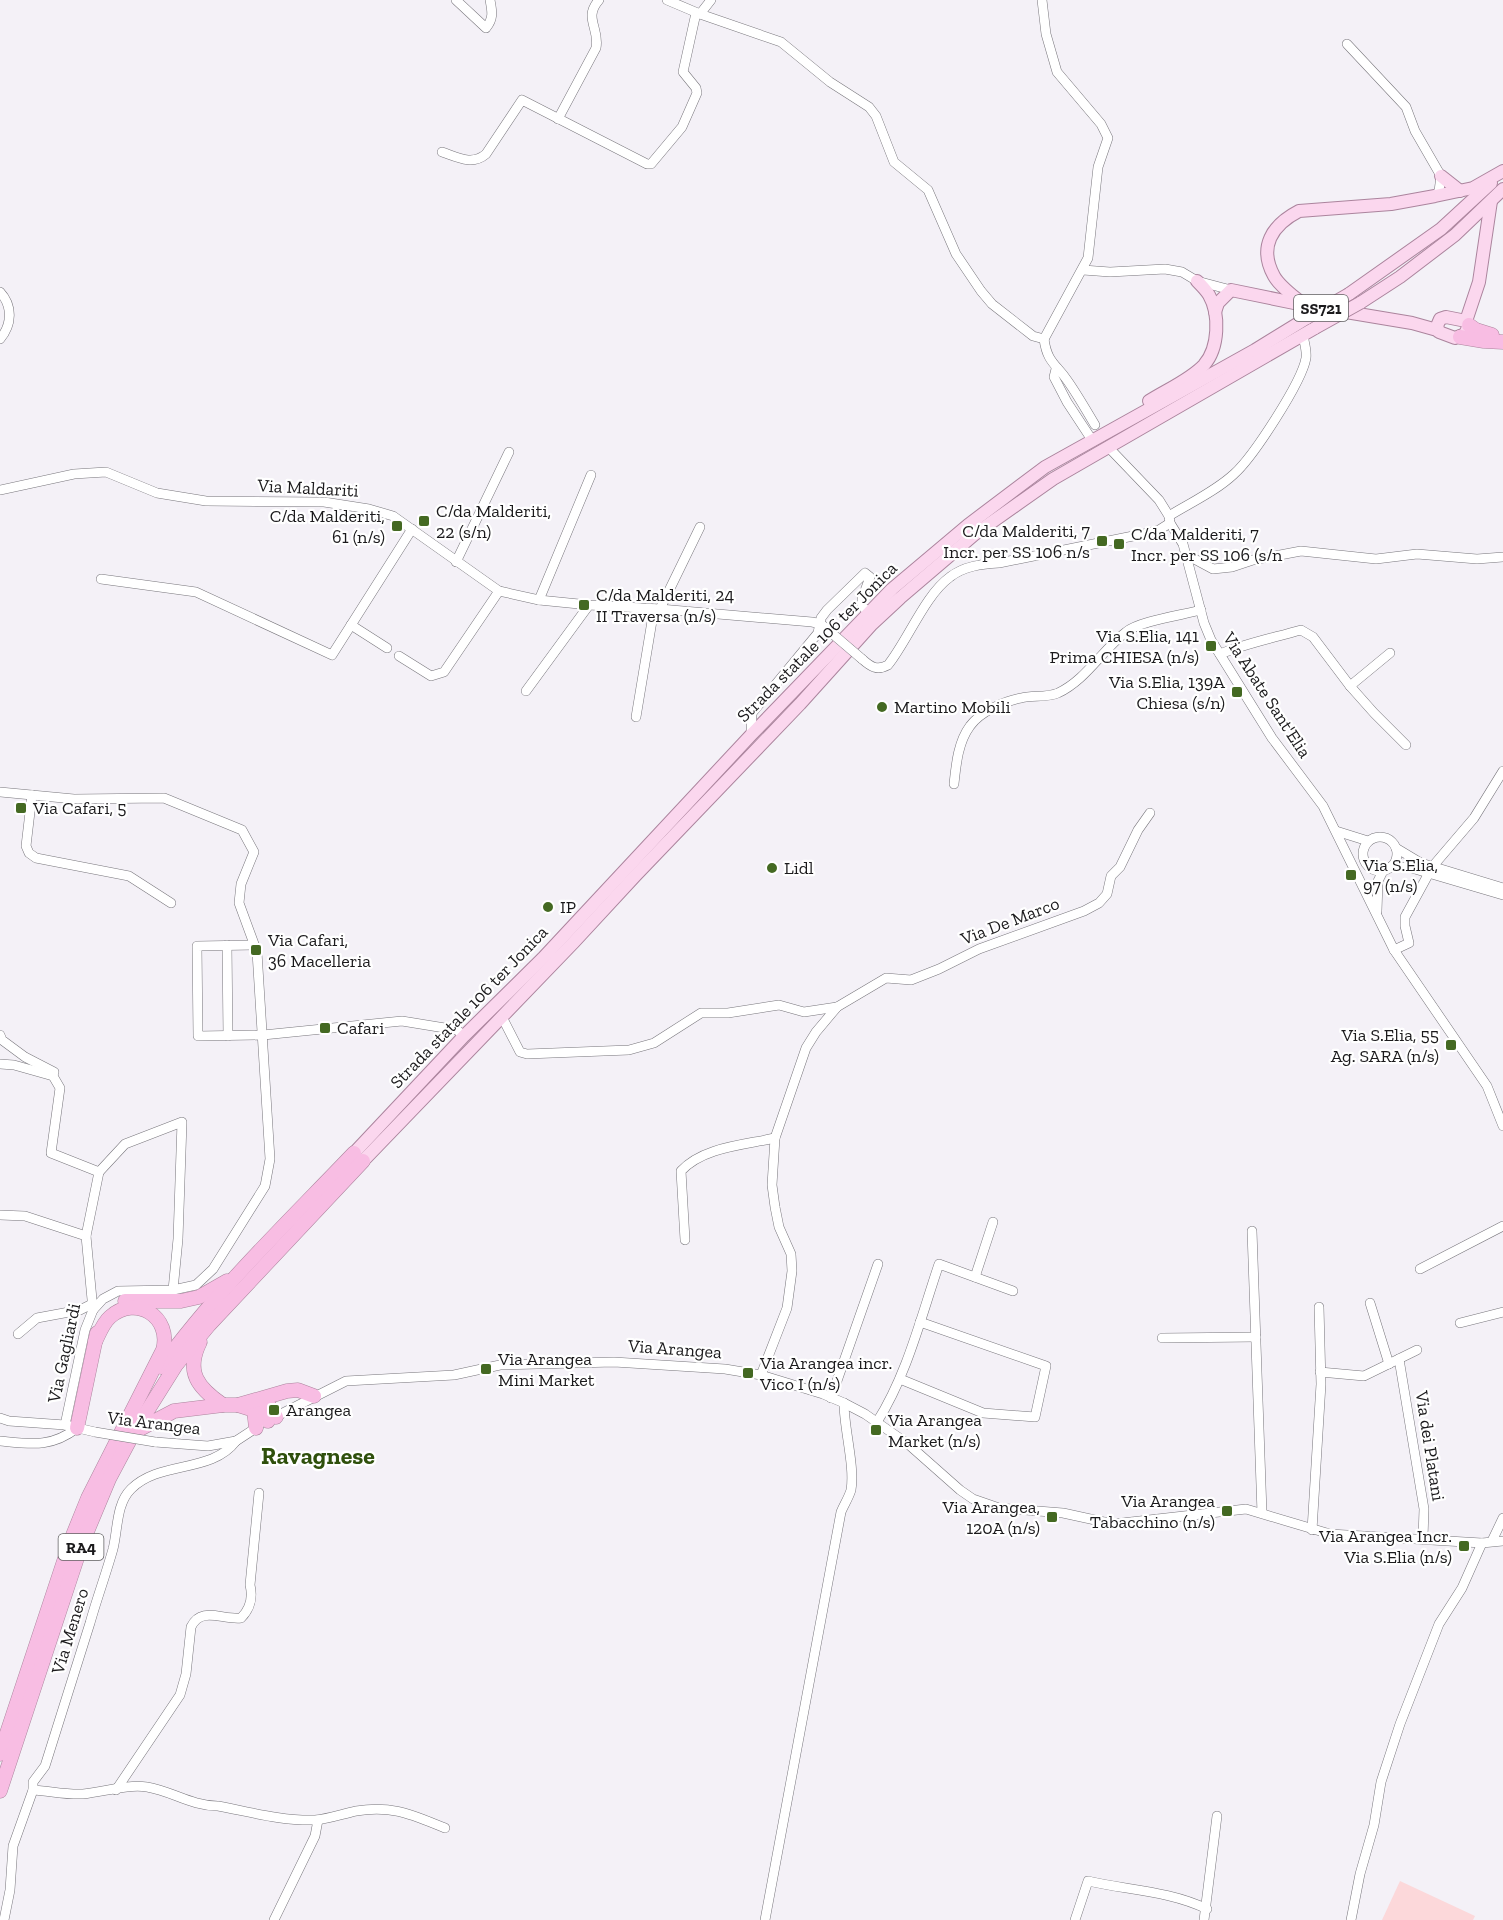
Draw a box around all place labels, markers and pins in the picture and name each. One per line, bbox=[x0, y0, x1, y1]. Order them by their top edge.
place label: C/da Malderiti, 22 (s/n) bbox=[436, 500, 551, 543]
place label: C/da Malderiti, 61 (n/s) bbox=[270, 505, 385, 548]
marker: C/da Malderiti, 22 (s/n) bbox=[417, 514, 431, 528]
marker: C/da Malderiti, 61 (n/s) bbox=[390, 519, 404, 533]
place label: C/da Malderiti, 7 Incr. per SS 106 n/s bbox=[943, 520, 1091, 563]
place label: C/da Malderiti, 7 Incr. per SS 106 (s/n bbox=[1131, 523, 1283, 566]
marker: C/da Malderiti, 7 Incr. per SS 106 n/s bbox=[1095, 534, 1109, 548]
marker: C/da Malderiti, 7 Incr. per SS 106 (s/n bbox=[1112, 537, 1126, 551]
place label: C/da Malderiti, 24 II Traversa (n/s) bbox=[596, 584, 734, 627]
marker: C/da Malderiti, 24 II Traversa (n/s) bbox=[577, 598, 591, 612]
place label: Via S.Elia, 141 Prima CHIESA (n/s) bbox=[1049, 625, 1199, 668]
marker: Via S.Elia, 141 Prima CHIESA (n/s) bbox=[1204, 639, 1218, 653]
place label: Via S.Elia, 139A Chiesa (s/n) bbox=[1108, 671, 1225, 714]
marker: Via S.Elia, 139A Chiesa (s/n) bbox=[1230, 685, 1244, 699]
place label: Martino Mobili bbox=[894, 696, 1010, 718]
marker: Martino Mobili bbox=[875, 700, 889, 714]
place label: Via Cafari, 5 bbox=[32, 797, 126, 819]
marker: Via Cafari, 5 bbox=[14, 801, 28, 815]
place label: Via S.Elia, 97 (n/s) bbox=[1362, 854, 1438, 897]
place label: Lidl bbox=[784, 857, 814, 879]
marker: Lidl bbox=[765, 861, 779, 875]
marker: Via S.Elia, 97 (n/s) bbox=[1344, 868, 1358, 882]
place label: IP bbox=[560, 896, 576, 918]
marker: IP bbox=[541, 900, 555, 914]
place label: Via Cafari, 36 Macelleria bbox=[267, 929, 371, 972]
marker: Via Cafari, 36 Macelleria bbox=[249, 943, 263, 957]
place label: Cafari bbox=[337, 1017, 384, 1039]
marker: Cafari bbox=[318, 1021, 332, 1035]
place label: Via S.Elia, 55 Ag. SARA (n/s) bbox=[1331, 1024, 1439, 1067]
marker: Via S.Elia, 55 Ag. SARA (n/s) bbox=[1444, 1038, 1458, 1052]
place label: Via Arangea Mini Market bbox=[497, 1348, 595, 1391]
place label: Via Arangea incr. Vico I (n/s) bbox=[759, 1352, 892, 1395]
marker: Via Arangea Mini Market bbox=[479, 1362, 493, 1376]
marker: Via Arangea incr. Vico I (n/s) bbox=[741, 1366, 755, 1380]
place label: Arangea bbox=[286, 1399, 352, 1421]
marker: Arangea bbox=[267, 1403, 281, 1417]
place label: Via Arangea Market (n/s) bbox=[887, 1409, 982, 1452]
marker: Via Arangea Market (n/s) bbox=[869, 1423, 883, 1437]
place label: Via Arangea Tabacchino (n/s) bbox=[1090, 1490, 1215, 1533]
place label: Via Arangea, 120A (n/s) bbox=[942, 1496, 1040, 1539]
marker: Via Arangea Tabacchino (n/s) bbox=[1220, 1504, 1234, 1518]
marker: Via Arangea, 120A (n/s) bbox=[1045, 1510, 1059, 1524]
place label: Via Arangea Incr. Via S.Elia (n/s) bbox=[1318, 1525, 1452, 1568]
marker: Via Arangea Incr. Via S.Elia (n/s) bbox=[1457, 1539, 1471, 1553]

